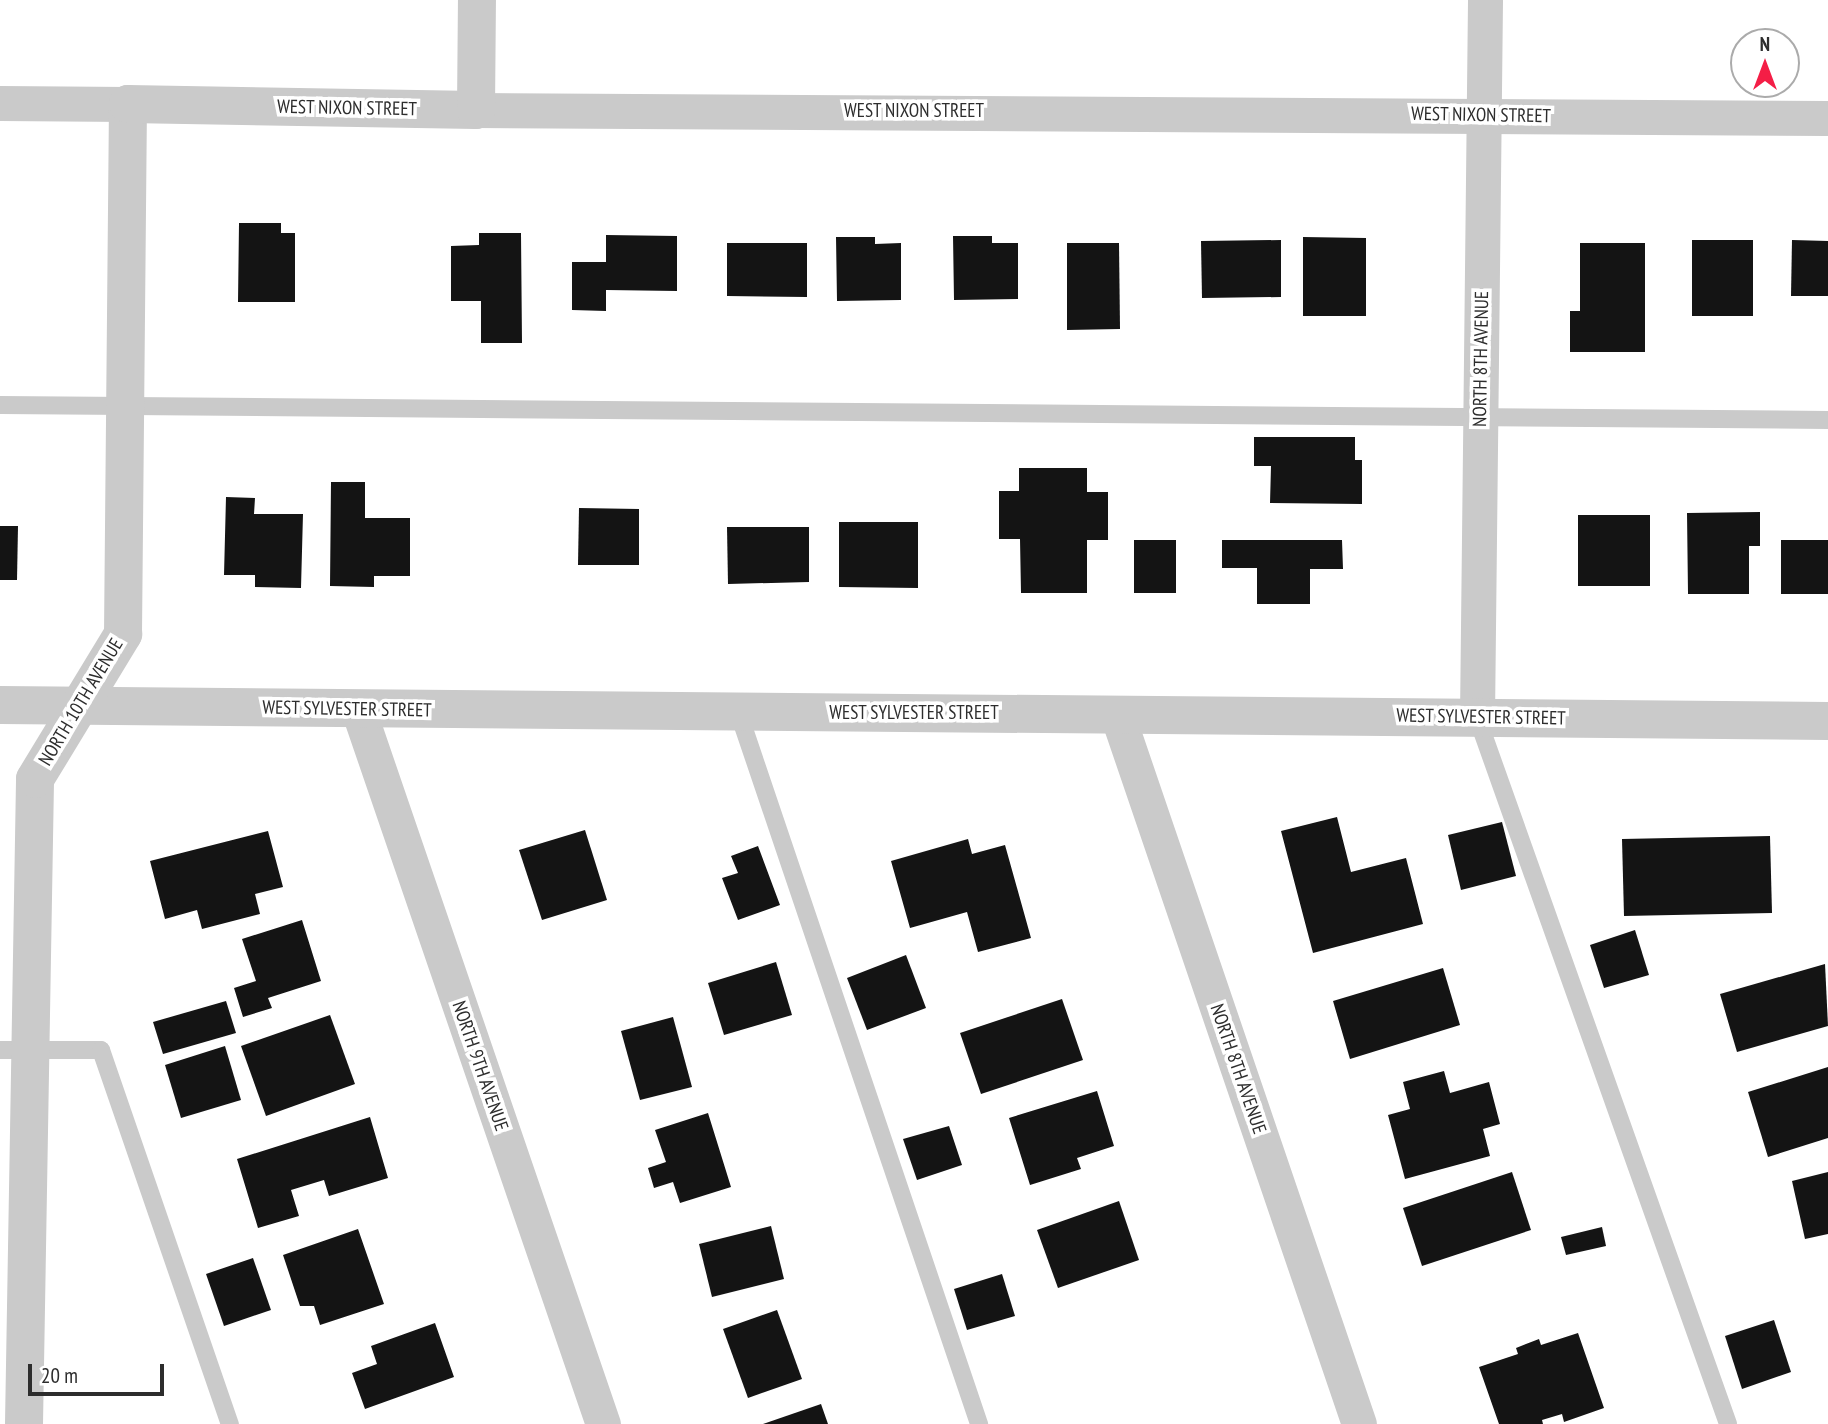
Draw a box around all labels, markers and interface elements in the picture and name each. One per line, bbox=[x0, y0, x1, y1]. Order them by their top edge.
north arrow bbox=[1730, 28, 1800, 98]
text: N bbox=[1760, 32, 1770, 56]
street label: WEST NIXON STREET bbox=[277, 95, 417, 121]
street label: WEST NIXON STREET bbox=[844, 100, 984, 122]
street label: WEST NIXON STREET bbox=[1411, 102, 1551, 128]
street label: NORTH 8TH AVENUE bbox=[1468, 291, 1494, 427]
street label: NORTH 10TH AVENUE bbox=[34, 634, 128, 770]
street label: WEST SYLVESTER STREET bbox=[262, 696, 432, 722]
street label: WEST SYLVESTER STREET bbox=[829, 702, 999, 724]
street label: WEST SYLVESTER STREET bbox=[1396, 704, 1566, 730]
street label: NORTH 9TH AVENUE bbox=[447, 998, 513, 1134]
street label: NORTH 8TH AVENUE bbox=[1205, 1001, 1271, 1137]
scale bar bbox=[32, 1350, 168, 1394]
text: 20 m bbox=[41, 1362, 78, 1389]

